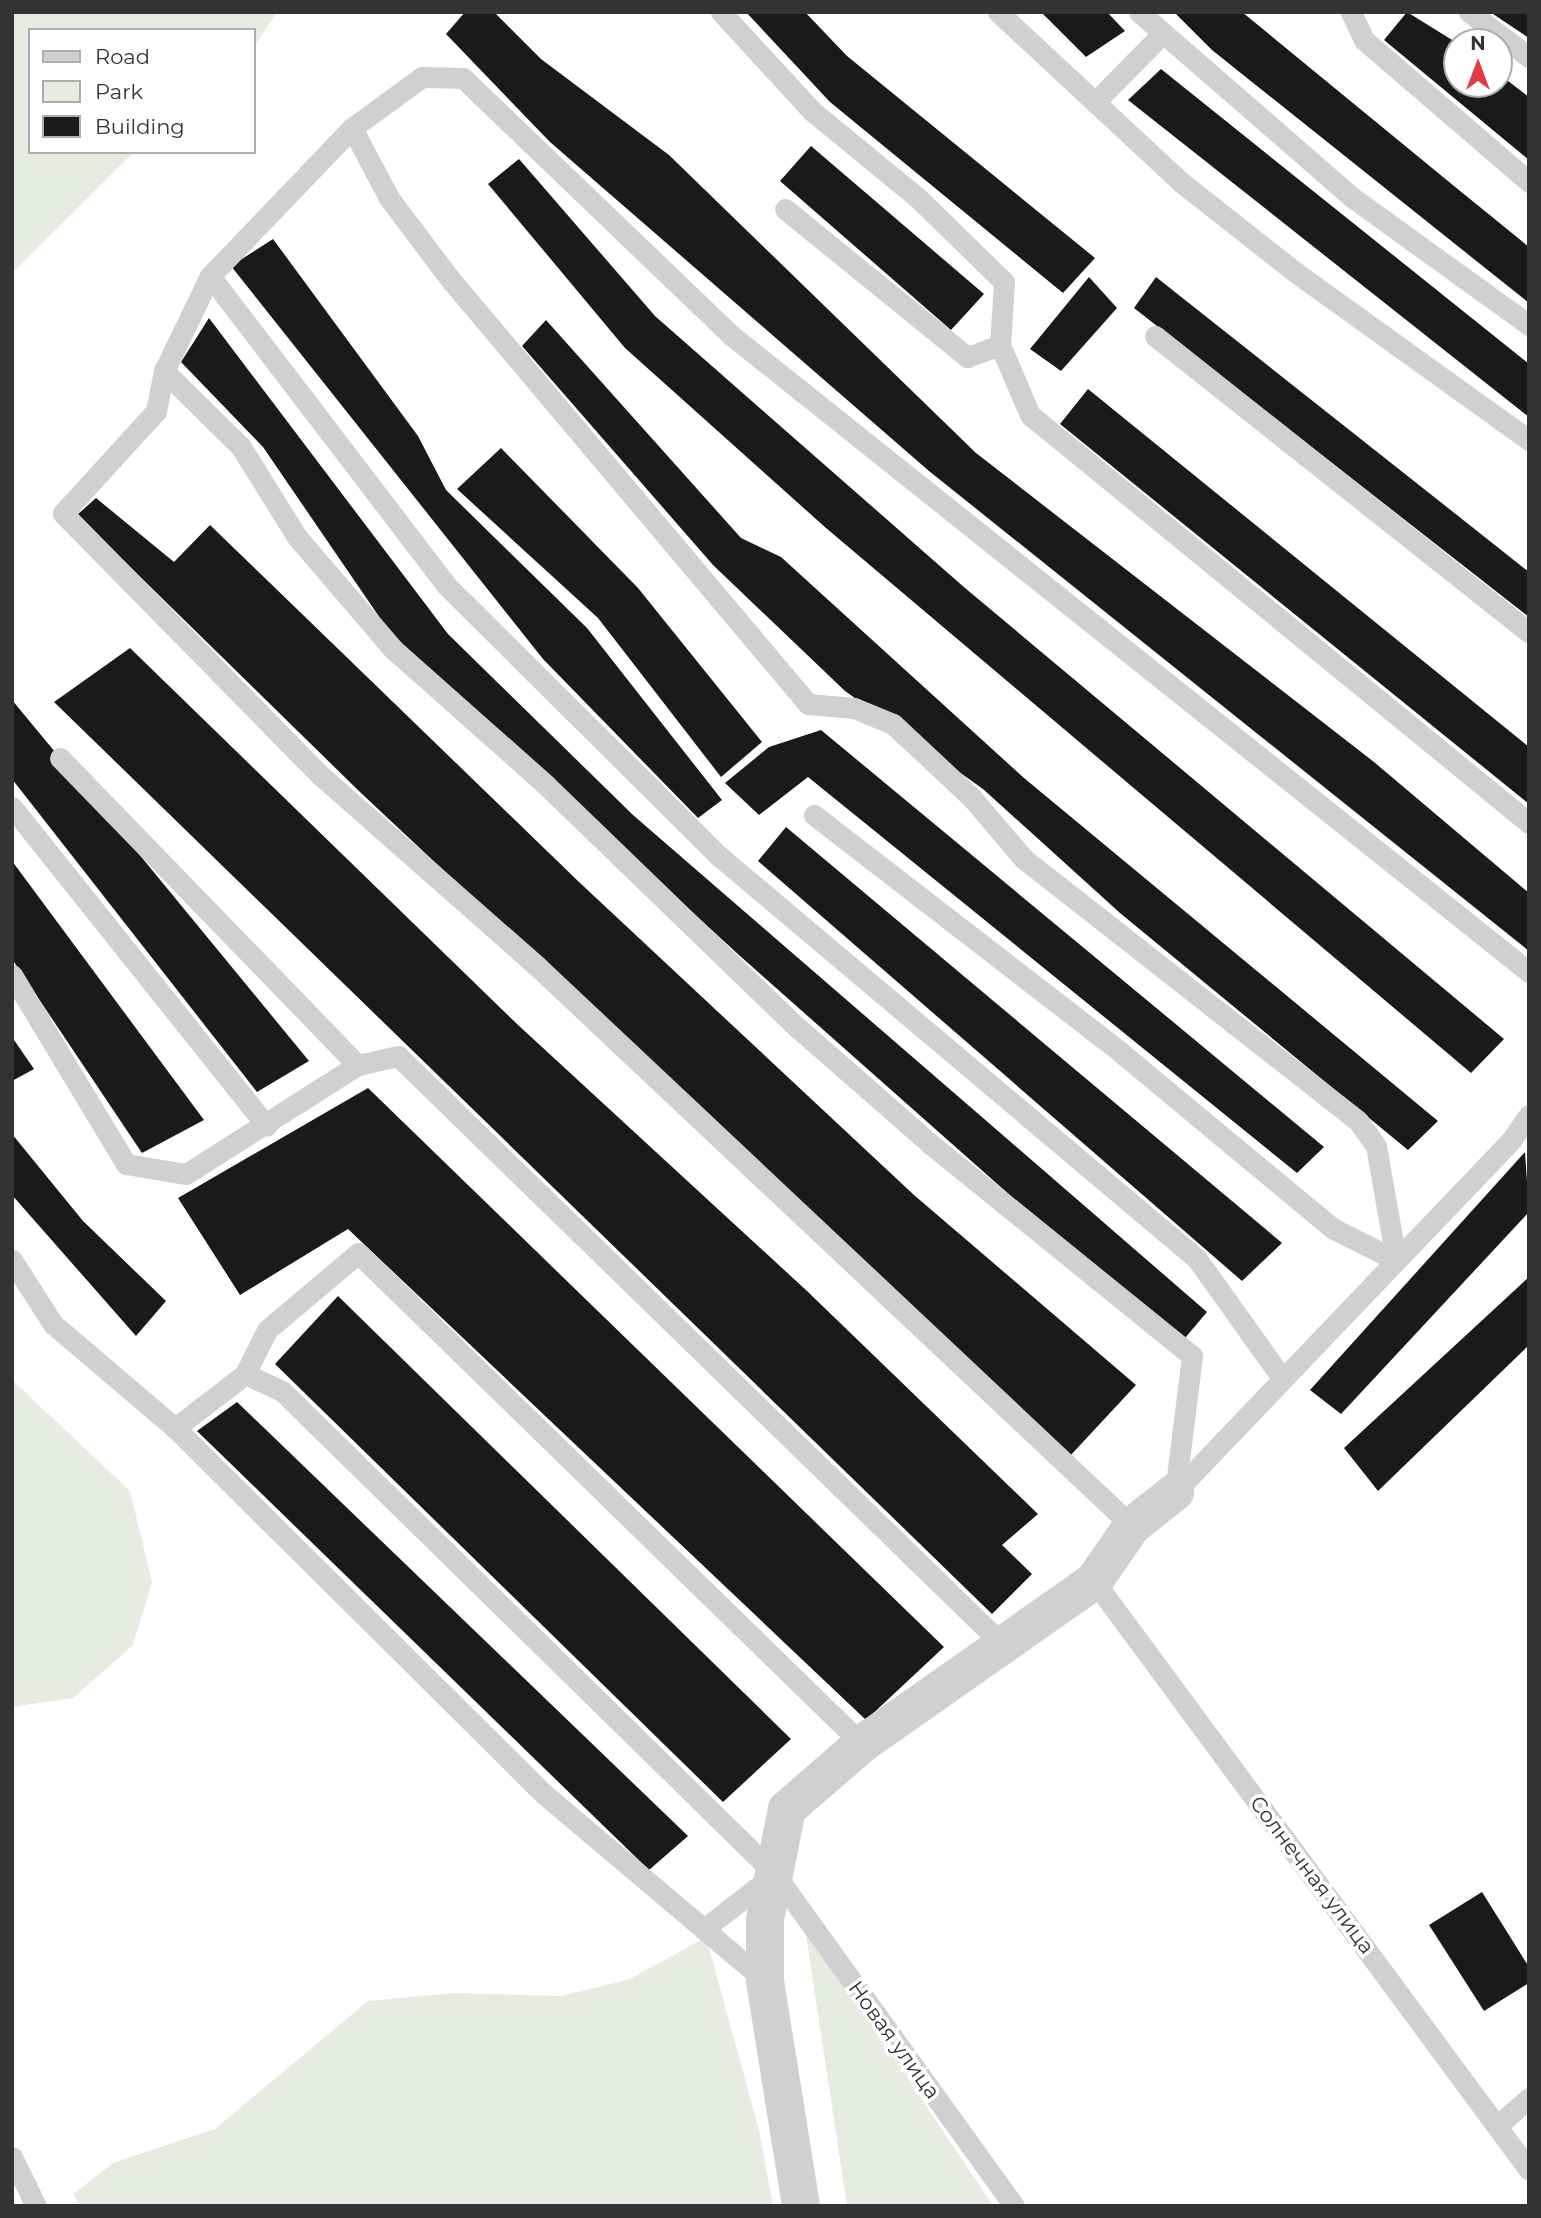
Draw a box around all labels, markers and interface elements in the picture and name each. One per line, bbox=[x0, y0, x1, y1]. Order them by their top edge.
legend bbox=[28, 28, 256, 154]
north arrow bbox=[1443, 28, 1513, 98]
text: N bbox=[1470, 32, 1486, 55]
text: Road bbox=[95, 44, 150, 69]
text: Park bbox=[95, 79, 143, 104]
text: Building bbox=[95, 114, 185, 139]
street label: Солнечная улица bbox=[1244, 1791, 1380, 1959]
street label: Новая улица bbox=[843, 1976, 945, 2104]

